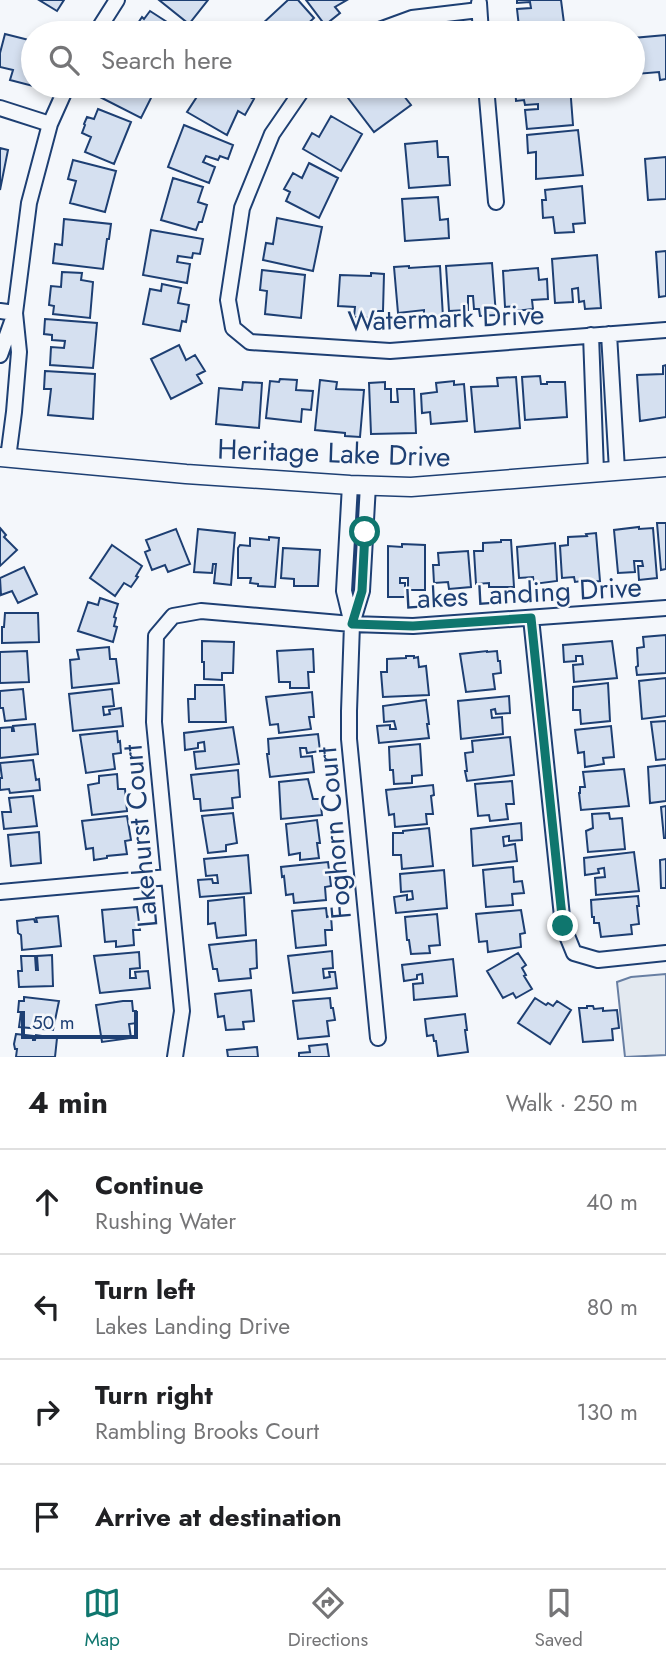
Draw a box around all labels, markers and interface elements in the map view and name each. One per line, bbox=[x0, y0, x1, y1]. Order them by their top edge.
search box bbox=[21, 21, 645, 98]
icon: search bbox=[45, 41, 83, 79]
text: Search here bbox=[101, 41, 233, 79]
street label: Watermark Drive bbox=[347, 294, 545, 342]
street label: Heritage Lake Drive bbox=[217, 428, 451, 478]
route start bbox=[349, 516, 380, 547]
street label: Lakes Landing Drive bbox=[403, 566, 643, 620]
street label: Lakehurst Court bbox=[112, 743, 168, 929]
street label: Foghorn Court bbox=[306, 745, 362, 921]
route end bbox=[547, 910, 578, 941]
scale bar bbox=[21, 1008, 138, 1040]
text: 50 m bbox=[32, 1009, 75, 1036]
text: 4 min bbox=[28, 1081, 108, 1124]
text: Walk · 250 m bbox=[506, 1086, 638, 1120]
text: Continue bbox=[95, 1166, 204, 1204]
icon: ahead bbox=[28, 1183, 66, 1221]
text: 40 m bbox=[586, 1185, 638, 1219]
text: Rushing Water bbox=[95, 1204, 236, 1238]
text: Turn left bbox=[95, 1271, 195, 1309]
icon: left bbox=[28, 1288, 66, 1326]
text: 80 m bbox=[587, 1290, 638, 1324]
text: Lakes Landing Drive bbox=[95, 1309, 290, 1343]
text: Turn right bbox=[95, 1376, 213, 1414]
icon: right bbox=[28, 1393, 66, 1431]
text: 130 m bbox=[576, 1395, 638, 1429]
text: Rambling Brooks Court bbox=[95, 1414, 319, 1448]
icon: arrive bbox=[28, 1498, 66, 1536]
text: Arrive at destination bbox=[95, 1498, 342, 1536]
tab: Map bbox=[83, 1584, 121, 1653]
tab: Directions bbox=[288, 1584, 368, 1653]
tab: Saved bbox=[535, 1584, 583, 1653]

